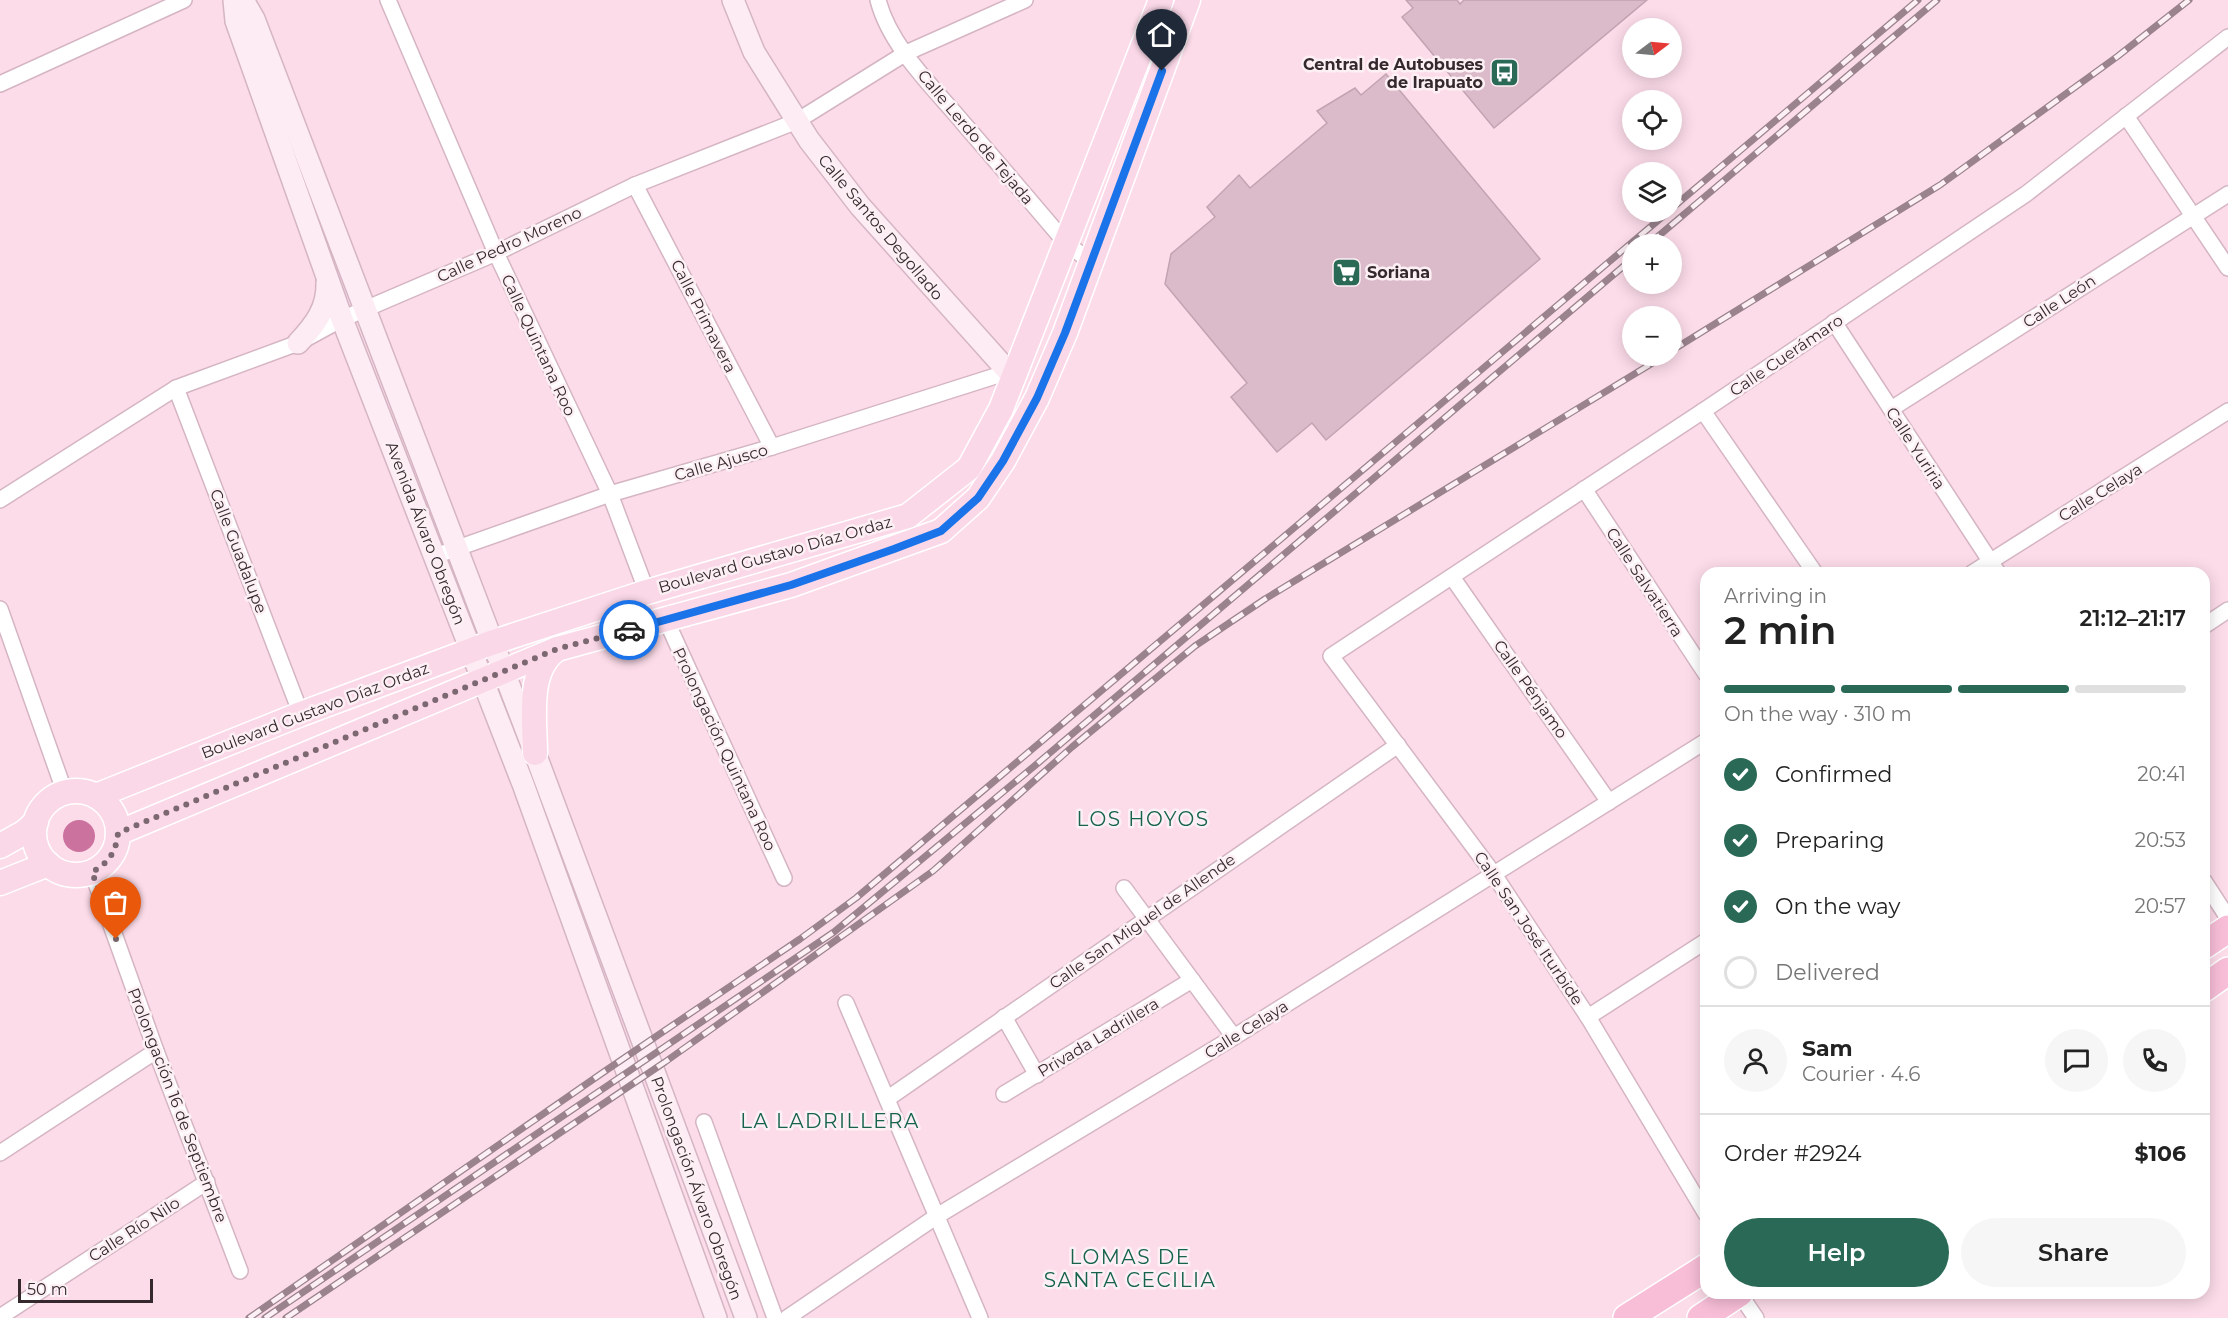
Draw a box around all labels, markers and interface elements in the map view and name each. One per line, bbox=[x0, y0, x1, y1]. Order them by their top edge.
pin bbox=[1136, 9, 1187, 71]
icon: home bbox=[1145, 18, 1178, 51]
north arrow bbox=[1622, 18, 1682, 78]
map controls bbox=[1622, 18, 1682, 366]
place label: Central de Autobuses de Irapuato bbox=[1303, 55, 1483, 92]
bus stop icon: Central de Autobuses de Irapuato bbox=[1488, 57, 1520, 89]
street label: Calle Lerdo de Tejada bbox=[914, 66, 1038, 209]
button: locate bbox=[1622, 90, 1682, 150]
street label: Calle Santos Degollado bbox=[814, 151, 947, 304]
button: layers bbox=[1622, 162, 1682, 222]
street label: Calle Pedro Moreno bbox=[434, 203, 585, 286]
button: + bbox=[1622, 234, 1682, 294]
street label: Calle Primavera bbox=[667, 256, 740, 376]
supermarket icon: Soriana bbox=[1330, 256, 1362, 288]
place label: Soriana bbox=[1367, 263, 1430, 282]
street label: Calle Quintana Roo bbox=[497, 271, 580, 419]
street label: Calle León bbox=[2019, 271, 2099, 332]
button: − bbox=[1622, 306, 1682, 366]
street label: Calle Cuerámaro bbox=[1726, 311, 1847, 400]
street label: Calle Yuriria bbox=[1882, 404, 1949, 493]
street label: Avenida Álvaro Obregón bbox=[382, 439, 469, 627]
street label: Calle Ajusco bbox=[672, 440, 770, 485]
street label: Calle Celaya bbox=[2055, 459, 2146, 526]
street label: Calle Guadalupe bbox=[206, 486, 271, 616]
street label: Boulevard Gustavo Díaz Ordaz bbox=[656, 512, 894, 597]
street label: Calle Salvatierra bbox=[1602, 524, 1687, 640]
text: Arriving in bbox=[1724, 584, 1827, 608]
courier bbox=[599, 600, 659, 660]
text: 21:12–21:17 bbox=[2079, 605, 2186, 632]
text: 2 min bbox=[1724, 606, 1837, 654]
icon: car bbox=[613, 614, 646, 647]
street label: Calle Pénjamo bbox=[1490, 636, 1572, 742]
street label: Prolongación Quintana Roo bbox=[669, 645, 780, 854]
street label: Boulevard Gustavo Díaz Ordaz bbox=[199, 658, 432, 763]
text: On the way · 310 m bbox=[1724, 702, 1912, 726]
icon: check bbox=[1724, 758, 1757, 791]
text: Confirmed bbox=[1775, 761, 1892, 788]
text: 20:41 bbox=[2137, 762, 2186, 786]
district label: LOS HOYOS bbox=[1077, 807, 1209, 831]
icon: check bbox=[1724, 824, 1757, 857]
text: Preparing bbox=[1775, 827, 1884, 854]
text: 20:53 bbox=[2135, 828, 2186, 852]
street label: Calle San José Iturbide bbox=[1470, 848, 1587, 1009]
street label: Calle San Miguel de Allende bbox=[1046, 850, 1239, 993]
pin bbox=[90, 877, 141, 939]
icon: bag bbox=[99, 886, 132, 919]
icon: check bbox=[1724, 890, 1757, 923]
text: On the way bbox=[1775, 893, 1900, 920]
text: 20:57 bbox=[2134, 894, 2186, 918]
text: Delivered bbox=[1775, 959, 1880, 986]
street label: Prolongación 16 de Septiembre bbox=[124, 985, 231, 1225]
street label: Privada Ladrillera bbox=[1034, 994, 1162, 1081]
street label: Calle Celaya bbox=[1201, 996, 1292, 1063]
button: person bbox=[1724, 1029, 1787, 1092]
button: chat bbox=[2045, 1029, 2108, 1092]
button: phone bbox=[2123, 1029, 2186, 1092]
text: Sam bbox=[1802, 1035, 1853, 1062]
text: Courier · 4.6 bbox=[1802, 1062, 1920, 1086]
street label: Prolongación Álvaro Obregón bbox=[647, 1074, 746, 1303]
district label: LA LADRILLERA bbox=[740, 1109, 920, 1133]
text: Order #2924 bbox=[1724, 1140, 1862, 1167]
text: $106 bbox=[2135, 1140, 2186, 1167]
street label: Calle Río Nilo bbox=[85, 1193, 183, 1266]
button: Help bbox=[1724, 1218, 1949, 1287]
button: Share bbox=[1961, 1218, 2186, 1287]
district label: LOMAS DE SANTA CECILIA bbox=[1044, 1245, 1216, 1292]
scale bar bbox=[18, 1276, 153, 1304]
text: 50 m bbox=[27, 1280, 68, 1299]

